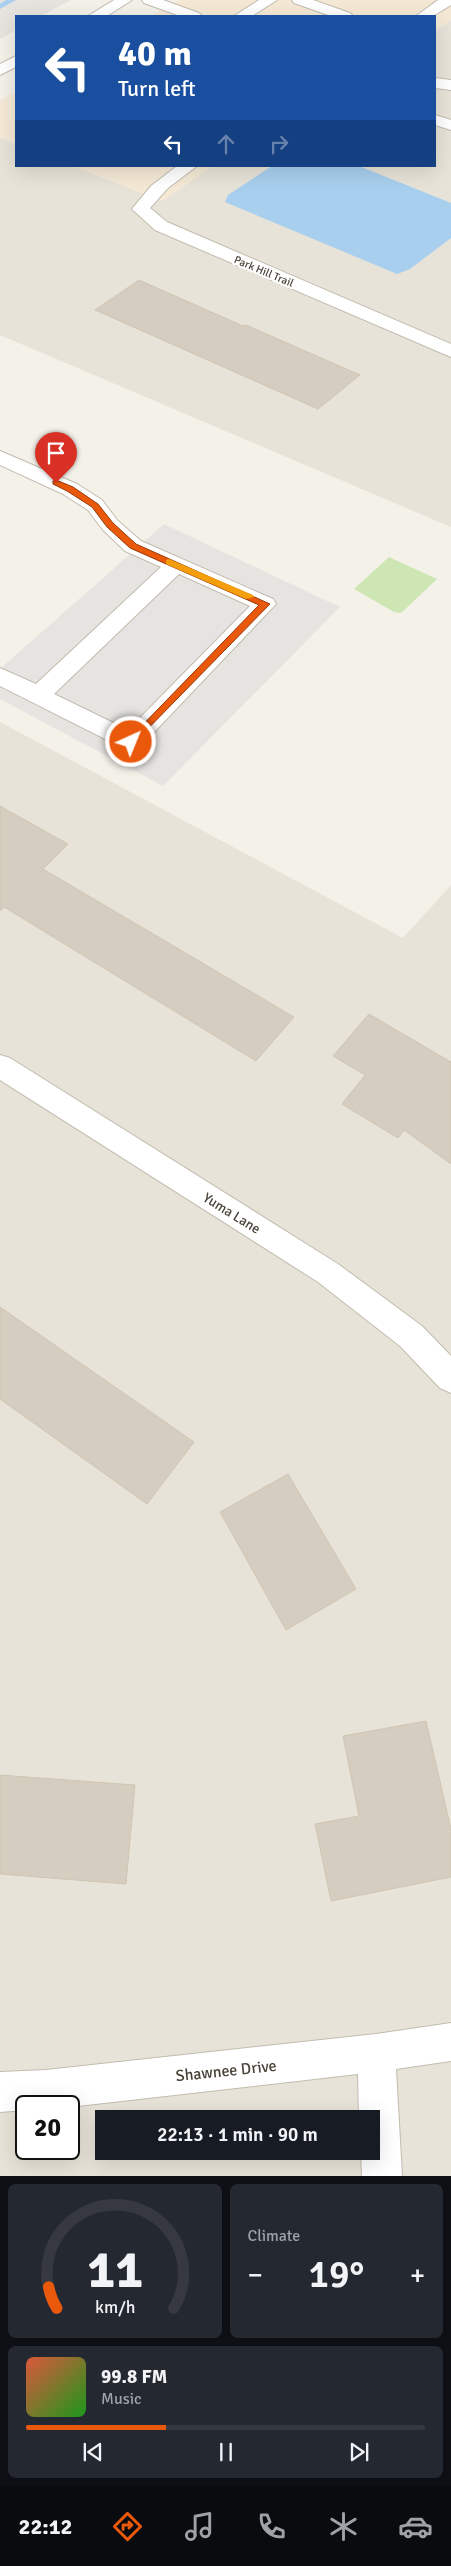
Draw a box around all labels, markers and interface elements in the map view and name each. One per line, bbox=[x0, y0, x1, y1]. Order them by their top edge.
text: 40 m bbox=[118, 32, 192, 75]
icon: left bbox=[35, 35, 100, 100]
text: Turn left bbox=[118, 75, 196, 102]
icon: left bbox=[159, 130, 187, 158]
icon: ahead bbox=[212, 130, 240, 158]
icon: right bbox=[265, 130, 293, 158]
street label: Park Hill Trail bbox=[232, 253, 296, 290]
pin bbox=[35, 432, 77, 483]
icon: arrive bbox=[42, 439, 70, 467]
position arrow bbox=[104, 715, 156, 767]
street label: Yuma Lane bbox=[200, 1189, 264, 1238]
street label: Shawnee Drive bbox=[175, 2056, 277, 2086]
speed limit sign: 20 bbox=[15, 2095, 80, 2160]
text: 22:13 · 1 min · 90 m bbox=[157, 2123, 318, 2147]
text: Climate bbox=[248, 2226, 300, 2246]
text: 11 bbox=[87, 2238, 143, 2302]
text: 19° bbox=[308, 2251, 364, 2298]
text: − bbox=[248, 2258, 263, 2292]
text: + bbox=[410, 2258, 425, 2292]
text: km/h bbox=[95, 2296, 135, 2318]
text: 99.8 FM bbox=[101, 2365, 167, 2389]
text: Music bbox=[101, 2389, 142, 2409]
icon: previous bbox=[79, 2438, 107, 2466]
icon: pause bbox=[212, 2438, 240, 2466]
icon: next bbox=[345, 2438, 373, 2466]
icon: directions bbox=[110, 2509, 145, 2544]
icon: music bbox=[182, 2509, 217, 2544]
icon: phone bbox=[254, 2509, 289, 2544]
icon: climate bbox=[326, 2509, 361, 2544]
icon: car bbox=[398, 2509, 433, 2544]
text: 22:12 bbox=[19, 2513, 73, 2540]

